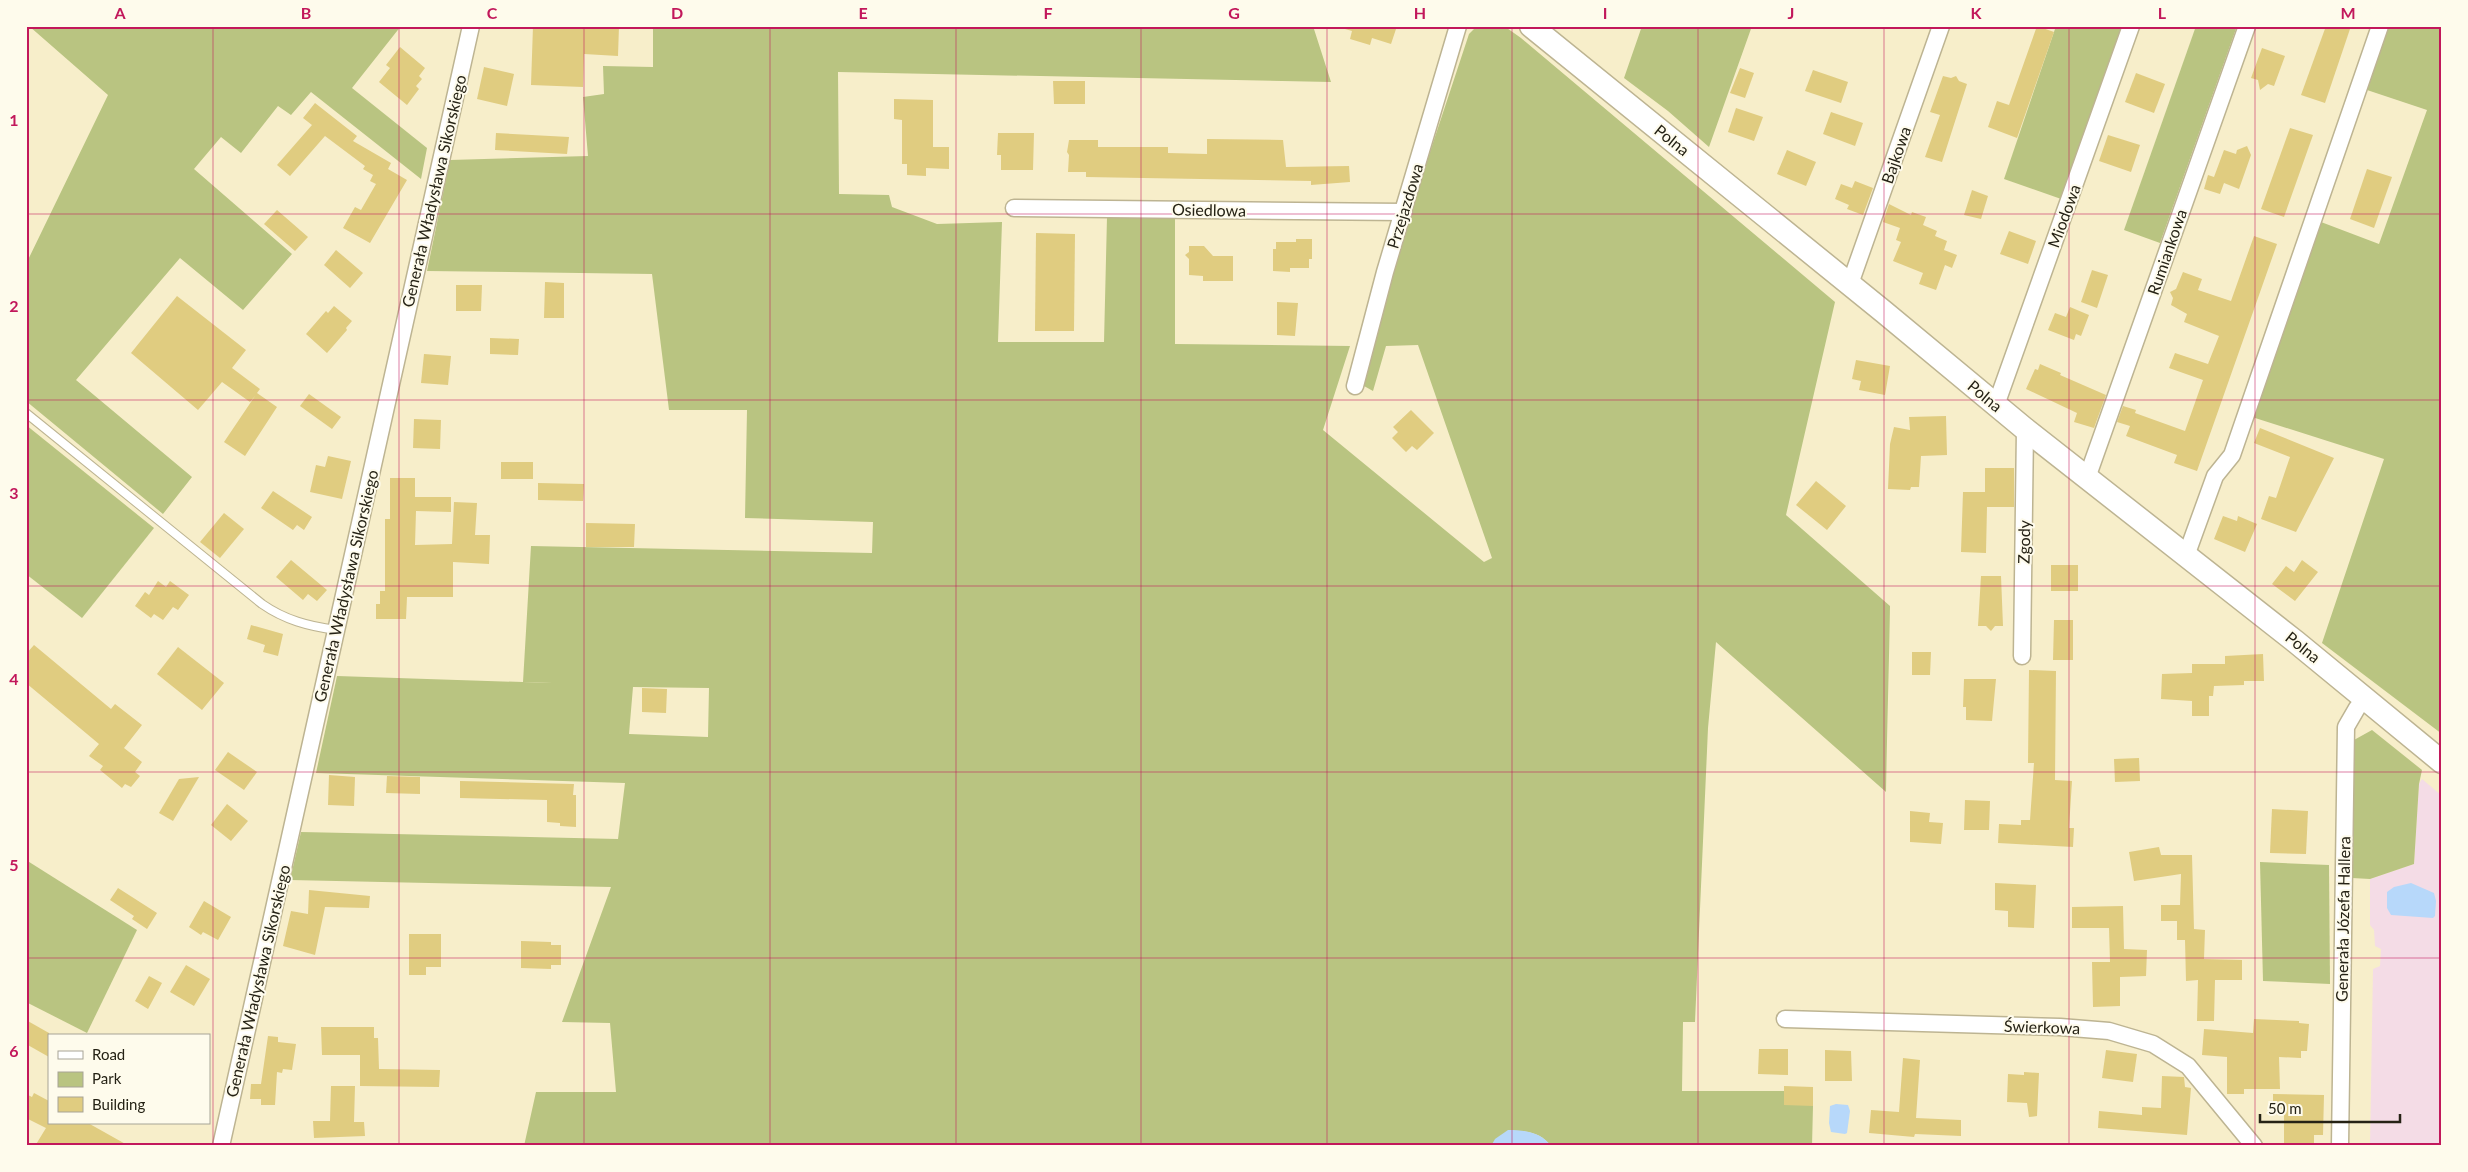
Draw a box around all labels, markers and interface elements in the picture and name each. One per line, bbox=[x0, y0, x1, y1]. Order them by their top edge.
text: A bbox=[113, 3, 126, 22]
text: B bbox=[301, 3, 311, 22]
text: C bbox=[487, 3, 498, 22]
text: D bbox=[671, 3, 683, 22]
text: E bbox=[858, 3, 868, 22]
text: F bbox=[1043, 3, 1053, 22]
text: G bbox=[1228, 3, 1240, 22]
text: H bbox=[1414, 3, 1426, 22]
text: I bbox=[1603, 3, 1607, 22]
text: J bbox=[1788, 3, 1794, 22]
text: K bbox=[1971, 3, 1983, 22]
text: L bbox=[2158, 3, 2167, 22]
text: M bbox=[2340, 3, 2356, 22]
street label: Generała Władysława Sikorskiego bbox=[397, 73, 470, 309]
text: 1 bbox=[9, 110, 19, 129]
street label: Polna bbox=[1651, 120, 1693, 159]
street label: Bajkowa bbox=[1877, 124, 1914, 186]
street label: Przejazdowa bbox=[1383, 161, 1426, 251]
street label: Miodowa bbox=[2043, 182, 2084, 250]
street label: Osiedlowa bbox=[1172, 199, 1246, 220]
street label: Rumiankowa bbox=[2143, 206, 2190, 297]
text: 2 bbox=[9, 296, 19, 315]
street label: Polna bbox=[1964, 376, 2006, 415]
street label: Generała Władysława Sikorskiego bbox=[309, 468, 382, 704]
text: 3 bbox=[9, 483, 19, 502]
street label: Zgody bbox=[2014, 519, 2033, 564]
street label: Polna bbox=[2282, 627, 2324, 666]
text: 4 bbox=[9, 669, 19, 688]
street label: Generała Józefa Hallera bbox=[2332, 836, 2353, 1002]
text: 5 bbox=[9, 855, 19, 874]
street label: Generała Władysława Sikorskiego bbox=[221, 863, 294, 1099]
street label: Świerkowa bbox=[2004, 1016, 2080, 1037]
legend bbox=[48, 1034, 210, 1124]
text: 6 bbox=[9, 1041, 19, 1060]
text: Road bbox=[92, 1045, 125, 1063]
text: Park bbox=[92, 1069, 122, 1087]
scale bar bbox=[2260, 1092, 2400, 1124]
text: Building bbox=[92, 1095, 145, 1113]
text: 50 m bbox=[2268, 1099, 2302, 1117]

